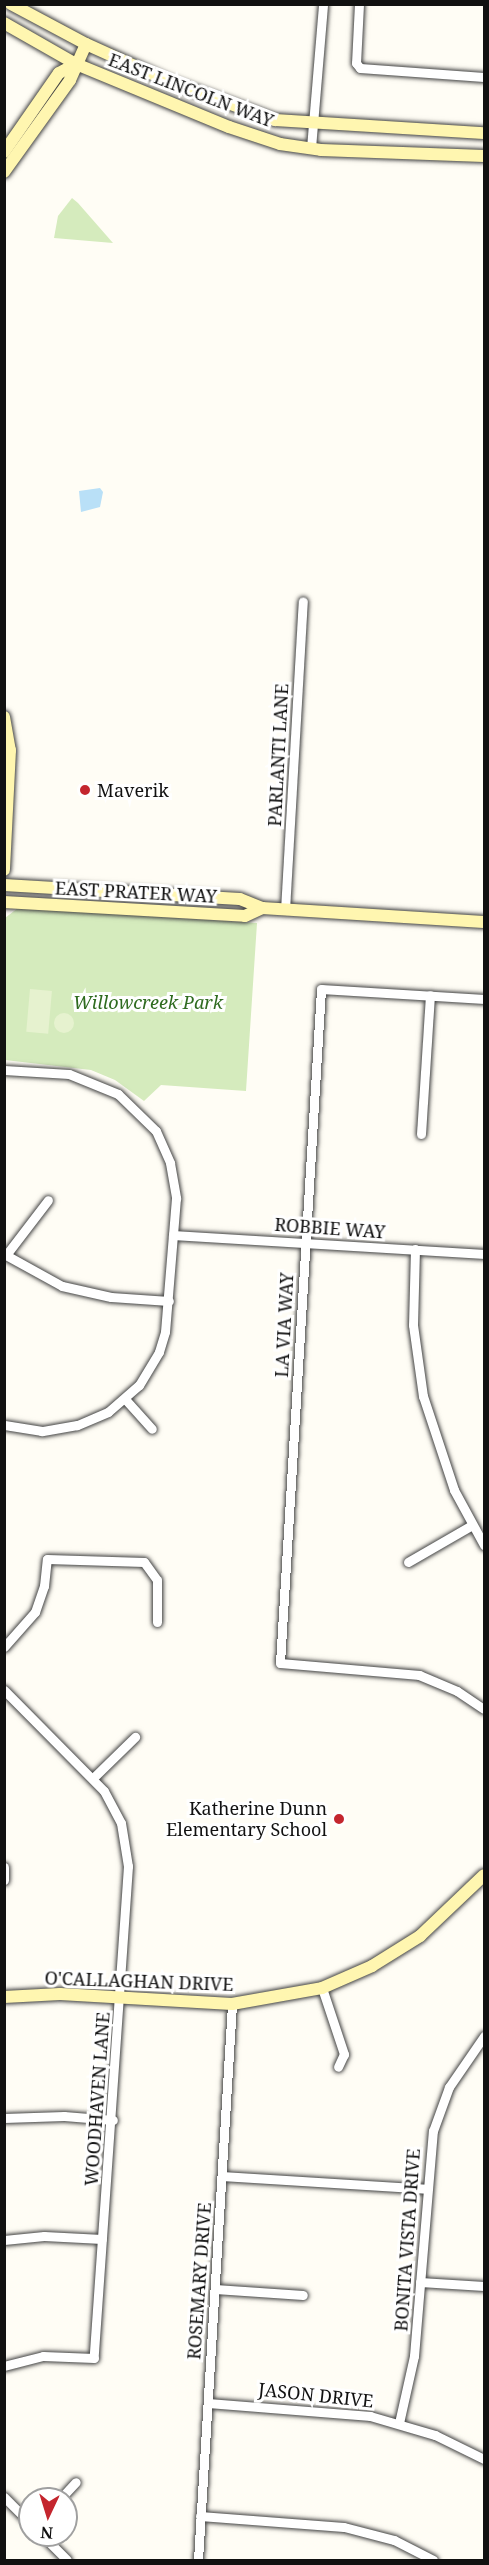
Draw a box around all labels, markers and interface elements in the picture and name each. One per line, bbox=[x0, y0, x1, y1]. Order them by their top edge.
street label: EAST LINCOLN WAY bbox=[105, 49, 277, 131]
street label: PARLANTI LANE bbox=[263, 683, 293, 827]
place label: Maverik bbox=[97, 779, 169, 801]
marker: Maverik bbox=[78, 783, 92, 797]
street label: EAST PRATER WAY bbox=[54, 877, 218, 907]
park label: Willowcreek Park bbox=[73, 991, 223, 1013]
street label: ROBBIE WAY bbox=[274, 1213, 386, 1243]
street label: LA VIA WAY bbox=[270, 1272, 298, 1378]
place label: Katherine Dunn Elementary School bbox=[166, 1798, 327, 1840]
marker: Katherine Dunn Elementary School bbox=[332, 1812, 346, 1826]
street label: O'CALLAGHAN DRIVE bbox=[44, 1967, 234, 1995]
street label: WOODHAVEN LANE bbox=[80, 2011, 114, 2187]
street label: BONITA VISTA DRIVE bbox=[390, 2148, 424, 2332]
street label: ROSEMARY DRIVE bbox=[183, 2202, 215, 2360]
street label: JASON DRIVE bbox=[257, 2378, 375, 2412]
north arrow bbox=[18, 2487, 78, 2547]
text: N bbox=[40, 2522, 54, 2544]

